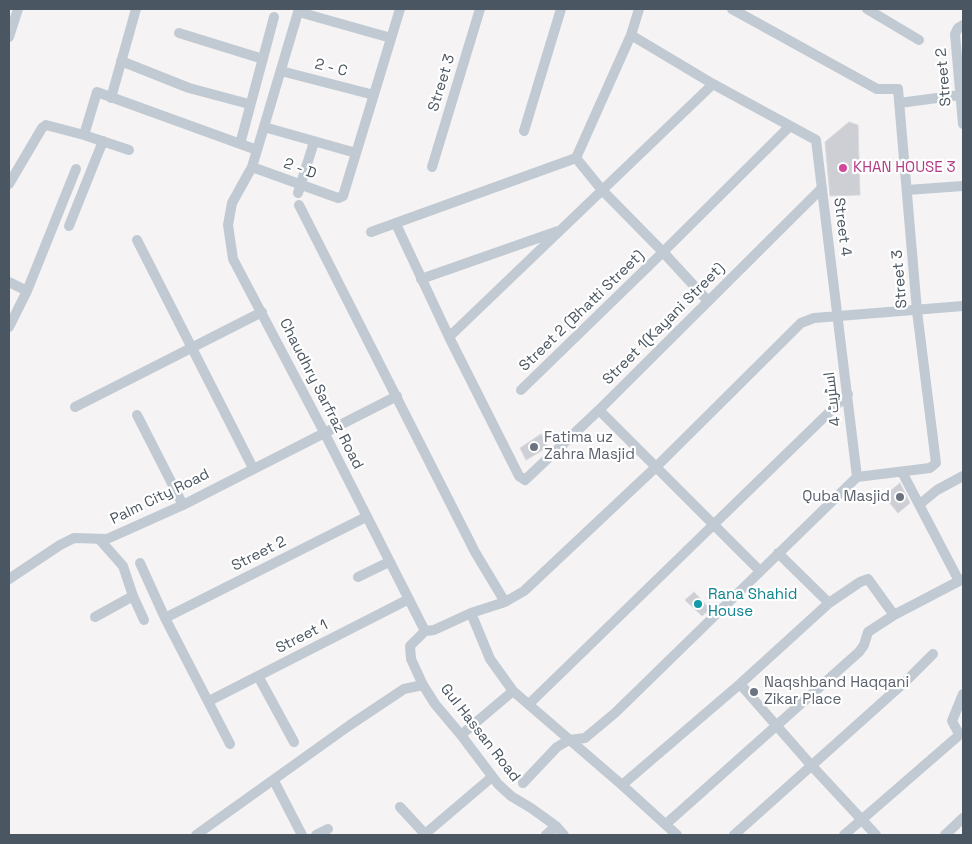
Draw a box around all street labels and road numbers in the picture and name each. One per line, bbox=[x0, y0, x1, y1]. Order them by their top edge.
street label: Street 2 bbox=[932, 47, 956, 107]
street label: Street 3 bbox=[425, 52, 459, 114]
street label: 2 - C bbox=[313, 55, 349, 81]
street label: 2 - D bbox=[281, 155, 319, 183]
street label: Street 4 bbox=[829, 197, 855, 257]
street label: Street 2 (Bhatti Street) bbox=[516, 247, 648, 375]
street label: Street 3 bbox=[888, 249, 912, 309]
street label: Street 1(Kayani Street) bbox=[599, 259, 729, 389]
street label: Chaudhry Sarfraz Road bbox=[275, 316, 367, 472]
street label: اسٹریٹ 4 bbox=[821, 371, 845, 427]
street label: Palm City Road bbox=[108, 465, 212, 529]
street label: Street 2 bbox=[229, 533, 289, 575]
street label: Street 1 bbox=[273, 616, 331, 658]
street label: Gul Hassan Road bbox=[436, 680, 524, 786]

